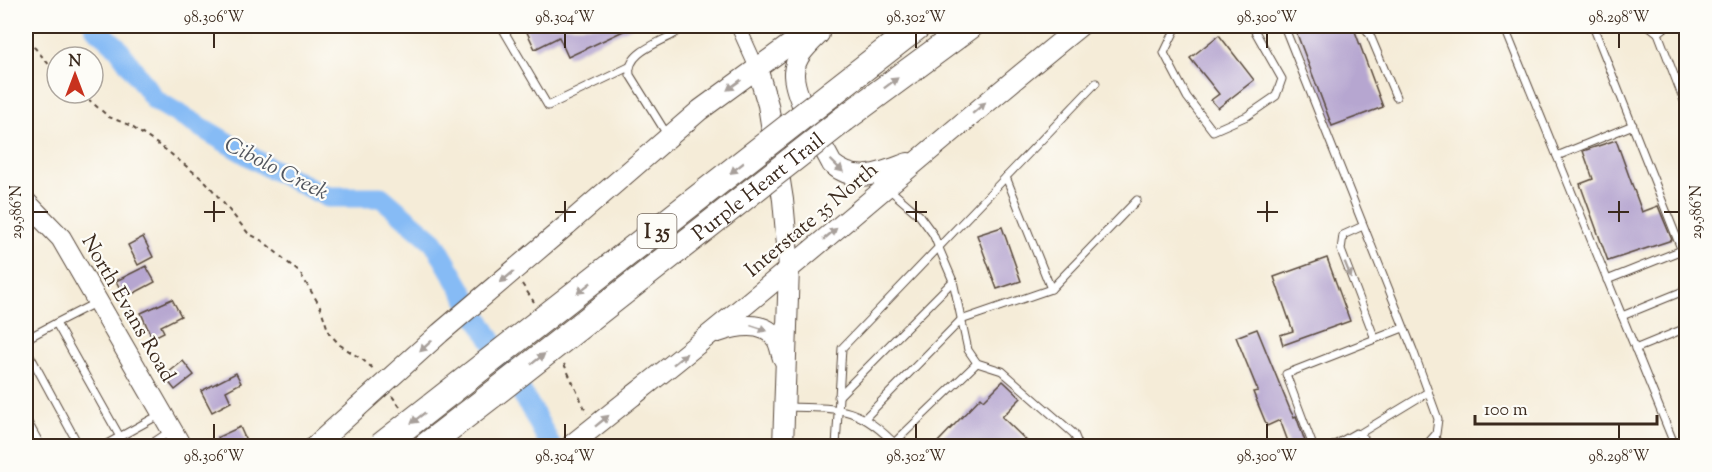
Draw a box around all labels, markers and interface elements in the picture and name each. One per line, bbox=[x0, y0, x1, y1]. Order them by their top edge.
text: 98.306°W bbox=[184, 8, 244, 29]
text: 98.304°W bbox=[535, 8, 595, 29]
text: 98.302°W bbox=[886, 8, 946, 29]
text: 98.300°W bbox=[1237, 8, 1298, 29]
text: 98.298°W bbox=[1589, 8, 1650, 29]
north arrow bbox=[45, 45, 105, 105]
text: N bbox=[69, 51, 82, 74]
one-way arrow bbox=[883, 77, 899, 90]
one-way arrow bbox=[727, 79, 743, 91]
one-way arrow bbox=[971, 102, 986, 115]
street label: Purple Heart Trail bbox=[687, 127, 832, 249]
water label: Cibolo Creek bbox=[218, 130, 333, 210]
street label: Interstate 35 North bbox=[739, 156, 885, 285]
one-way arrow bbox=[829, 159, 844, 173]
one-way arrow bbox=[729, 161, 745, 174]
text: 29.586°N bbox=[7, 185, 28, 239]
text: 29.586°N bbox=[1687, 185, 1708, 239]
road number: I 35 bbox=[638, 214, 676, 248]
one-way arrow bbox=[822, 227, 838, 240]
street label: North Evans Road bbox=[73, 230, 182, 388]
one-way arrow bbox=[1344, 261, 1353, 279]
one-way arrow bbox=[500, 270, 515, 283]
one-way arrow bbox=[576, 282, 591, 294]
one-way arrow bbox=[750, 324, 768, 334]
one-way arrow bbox=[419, 339, 434, 352]
one-way arrow bbox=[530, 352, 546, 365]
one-way arrow bbox=[673, 353, 688, 365]
scale bar bbox=[1475, 388, 1656, 426]
text: 100 m bbox=[1484, 398, 1528, 424]
one-way arrow bbox=[410, 412, 425, 424]
one-way arrow bbox=[594, 414, 610, 427]
text: 98.306°W bbox=[184, 447, 244, 468]
text: 98.304°W bbox=[535, 447, 595, 468]
text: 98.302°W bbox=[886, 447, 946, 468]
text: 98.300°W bbox=[1237, 447, 1298, 468]
text: 98.298°W bbox=[1589, 447, 1650, 468]

